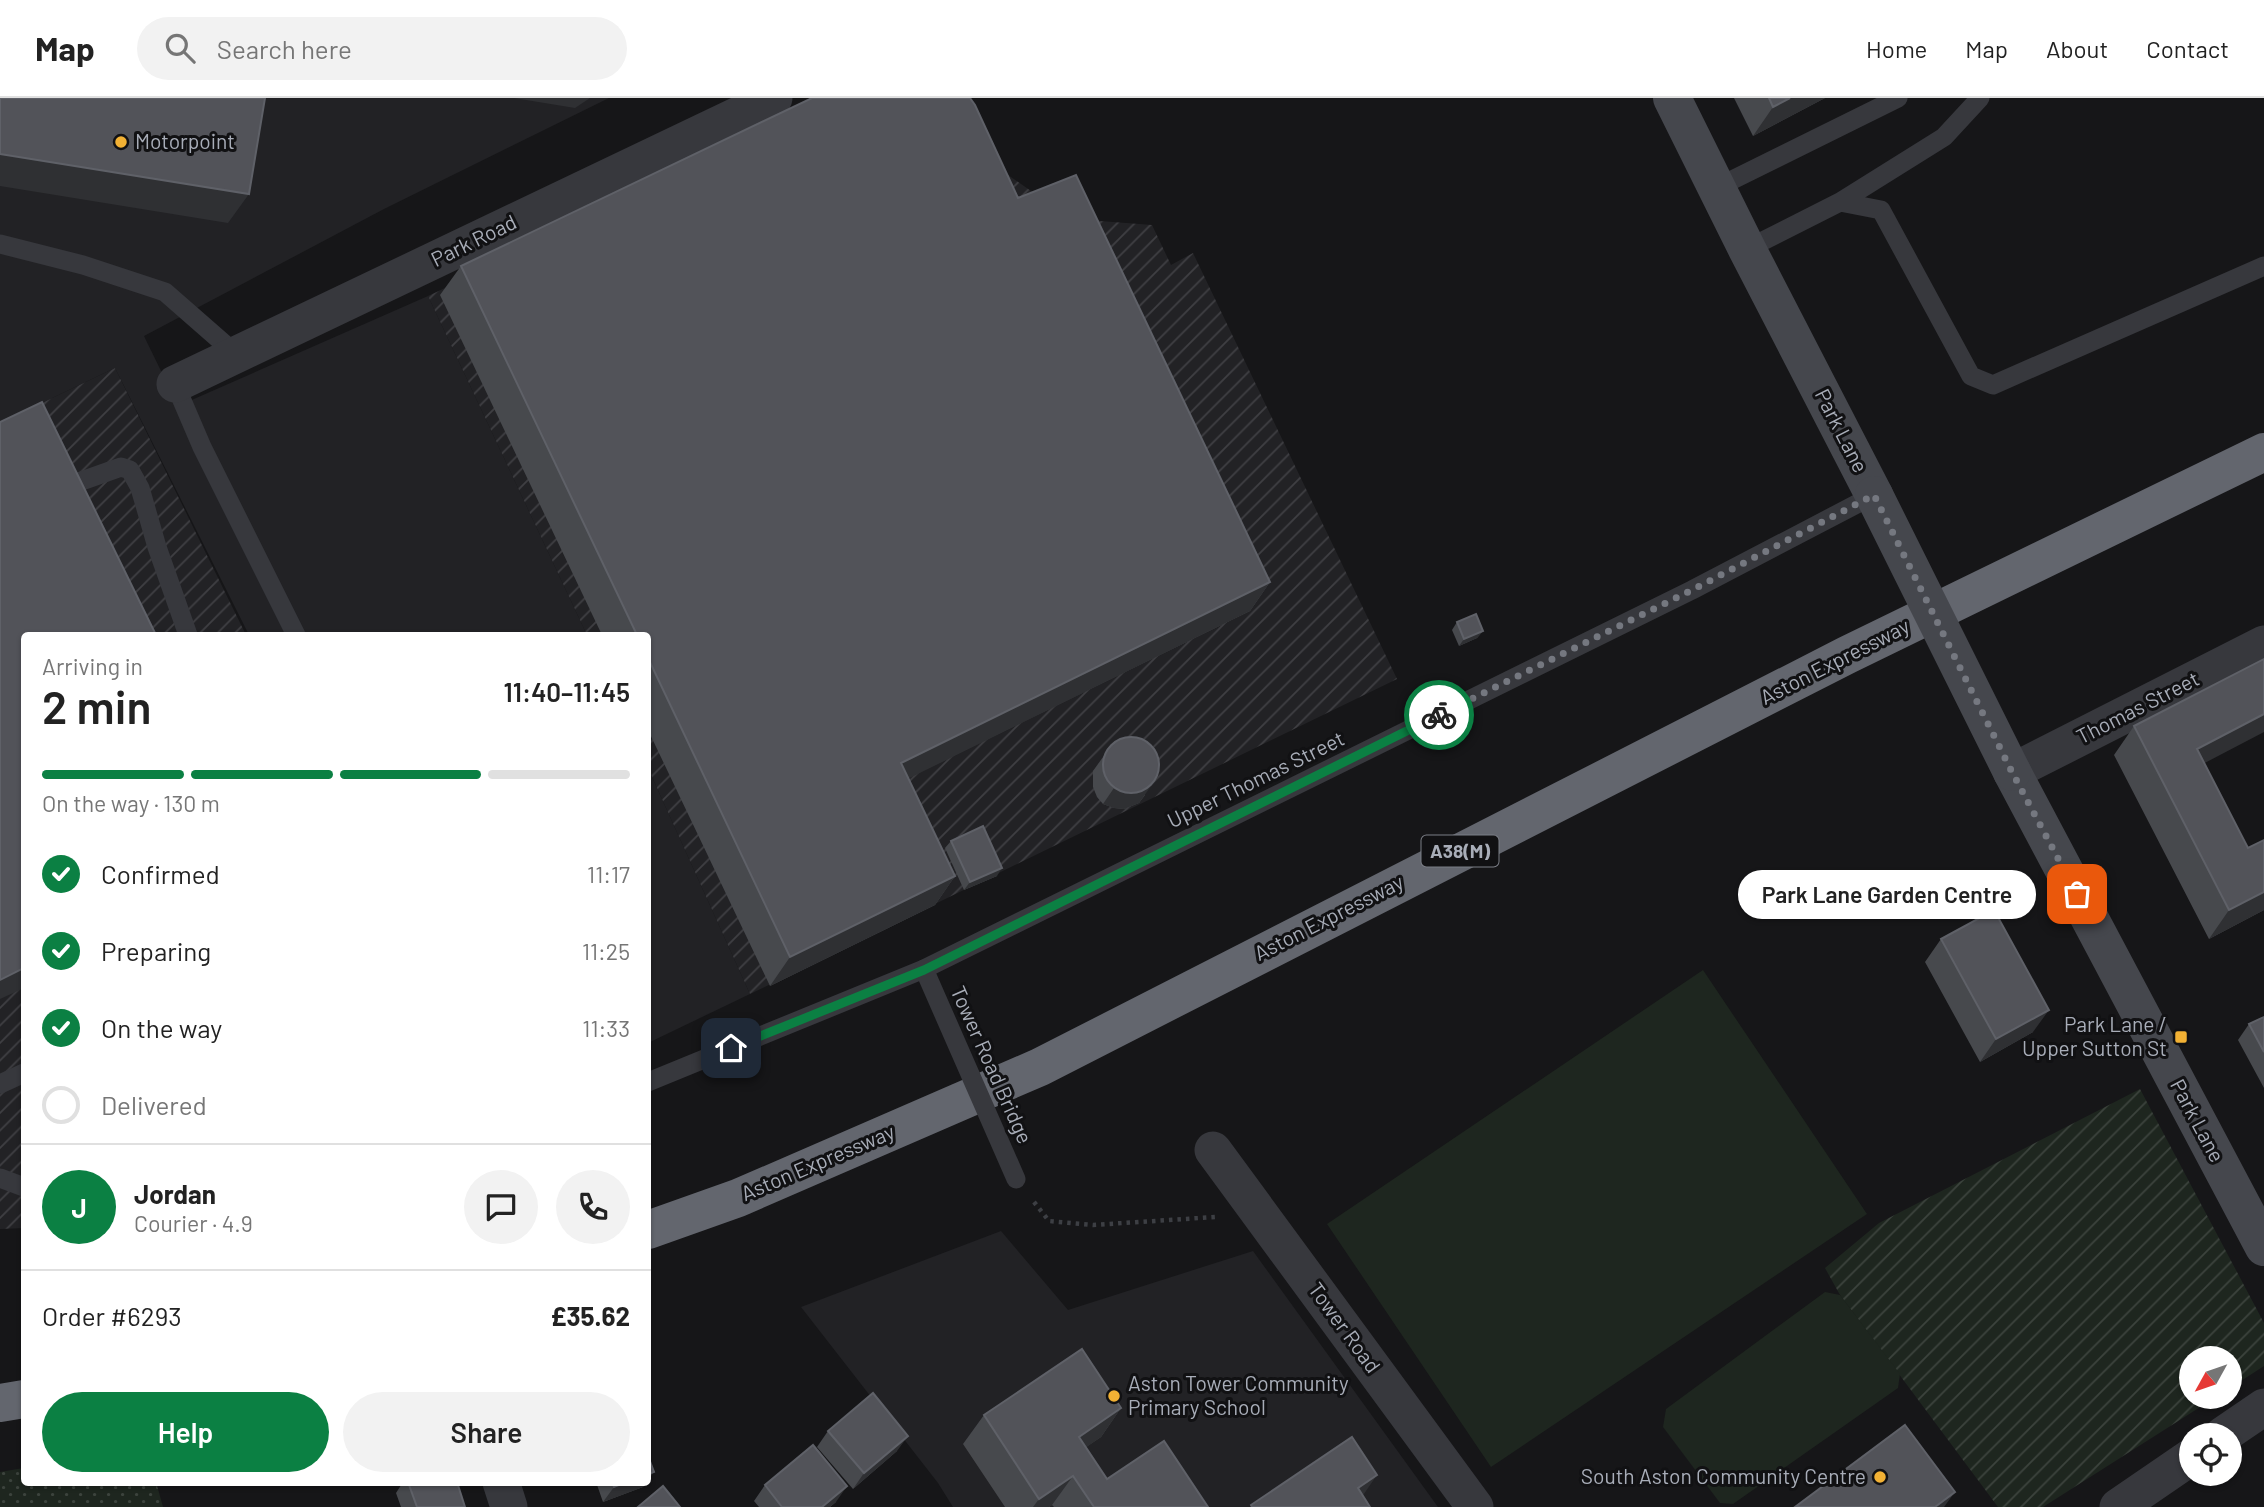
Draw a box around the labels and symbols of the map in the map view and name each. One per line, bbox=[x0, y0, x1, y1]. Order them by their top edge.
place label: Motorpoint bbox=[135, 128, 235, 153]
marker: Motorpoint bbox=[113, 134, 129, 150]
street label: Park Road bbox=[427, 208, 520, 271]
street label: Park Lane bbox=[1811, 384, 1874, 476]
street label: Aston Expressway bbox=[1755, 612, 1914, 709]
street label: Thomas Street bbox=[2072, 665, 2203, 748]
courier bbox=[1404, 680, 1474, 750]
street label: Upper Thomas Street bbox=[1163, 725, 1348, 832]
road number: A38(M) bbox=[1422, 836, 1498, 866]
pin bbox=[2047, 864, 2107, 924]
street label: Aston Expressway bbox=[1249, 868, 1408, 965]
callout: Park Lane Garden Centre bbox=[1738, 870, 2035, 918]
street label: Tower Road Bridge bbox=[946, 982, 1038, 1147]
place label: Park Lane / Upper Sutton St bbox=[2022, 1011, 2167, 1060]
pin bbox=[701, 1018, 761, 1078]
marker: Park Lane / Upper Sutton St bbox=[2173, 1029, 2189, 1045]
street label: Park Lane bbox=[2166, 1074, 2231, 1166]
street label: Aston Expressway bbox=[737, 1118, 898, 1205]
street label: Tower Road bbox=[1304, 1277, 1386, 1377]
north arrow bbox=[2179, 1346, 2242, 1409]
place label: Aston Tower Community Primary School bbox=[1128, 1370, 1349, 1419]
marker: Aston Tower Community Primary School bbox=[1106, 1388, 1122, 1404]
place label: South Aston Community Centre bbox=[1581, 1463, 1866, 1488]
marker: South Aston Community Centre bbox=[1872, 1469, 1888, 1485]

